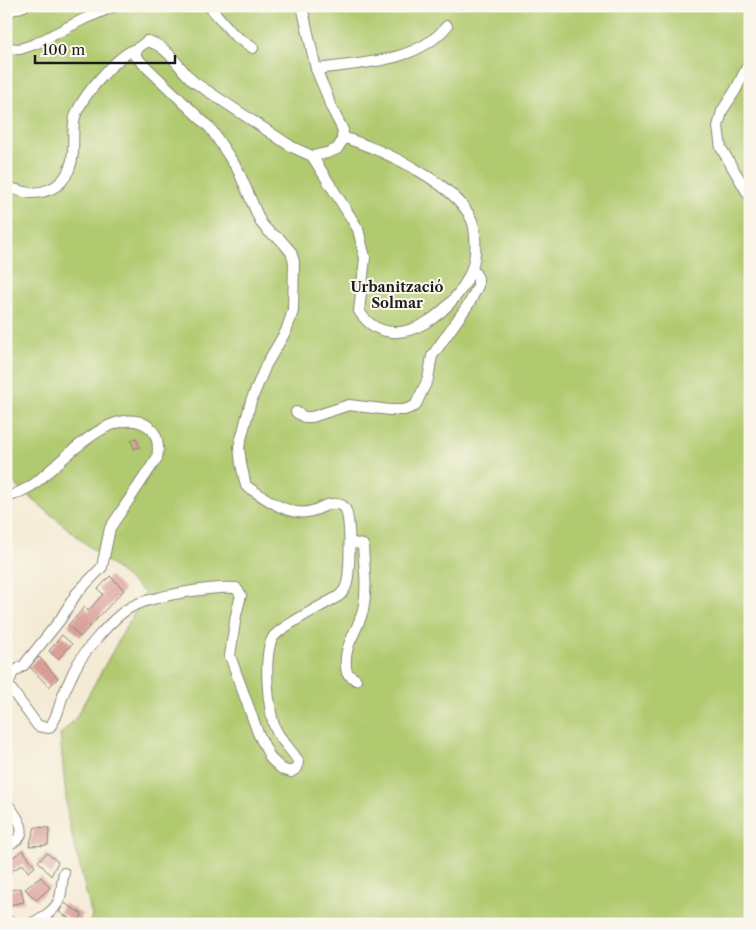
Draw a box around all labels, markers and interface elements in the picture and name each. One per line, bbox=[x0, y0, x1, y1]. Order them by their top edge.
scale bar bbox=[35, 32, 175, 64]
text: 100 m bbox=[42, 40, 85, 59]
district label: Urbanització Solmar bbox=[351, 278, 444, 312]

